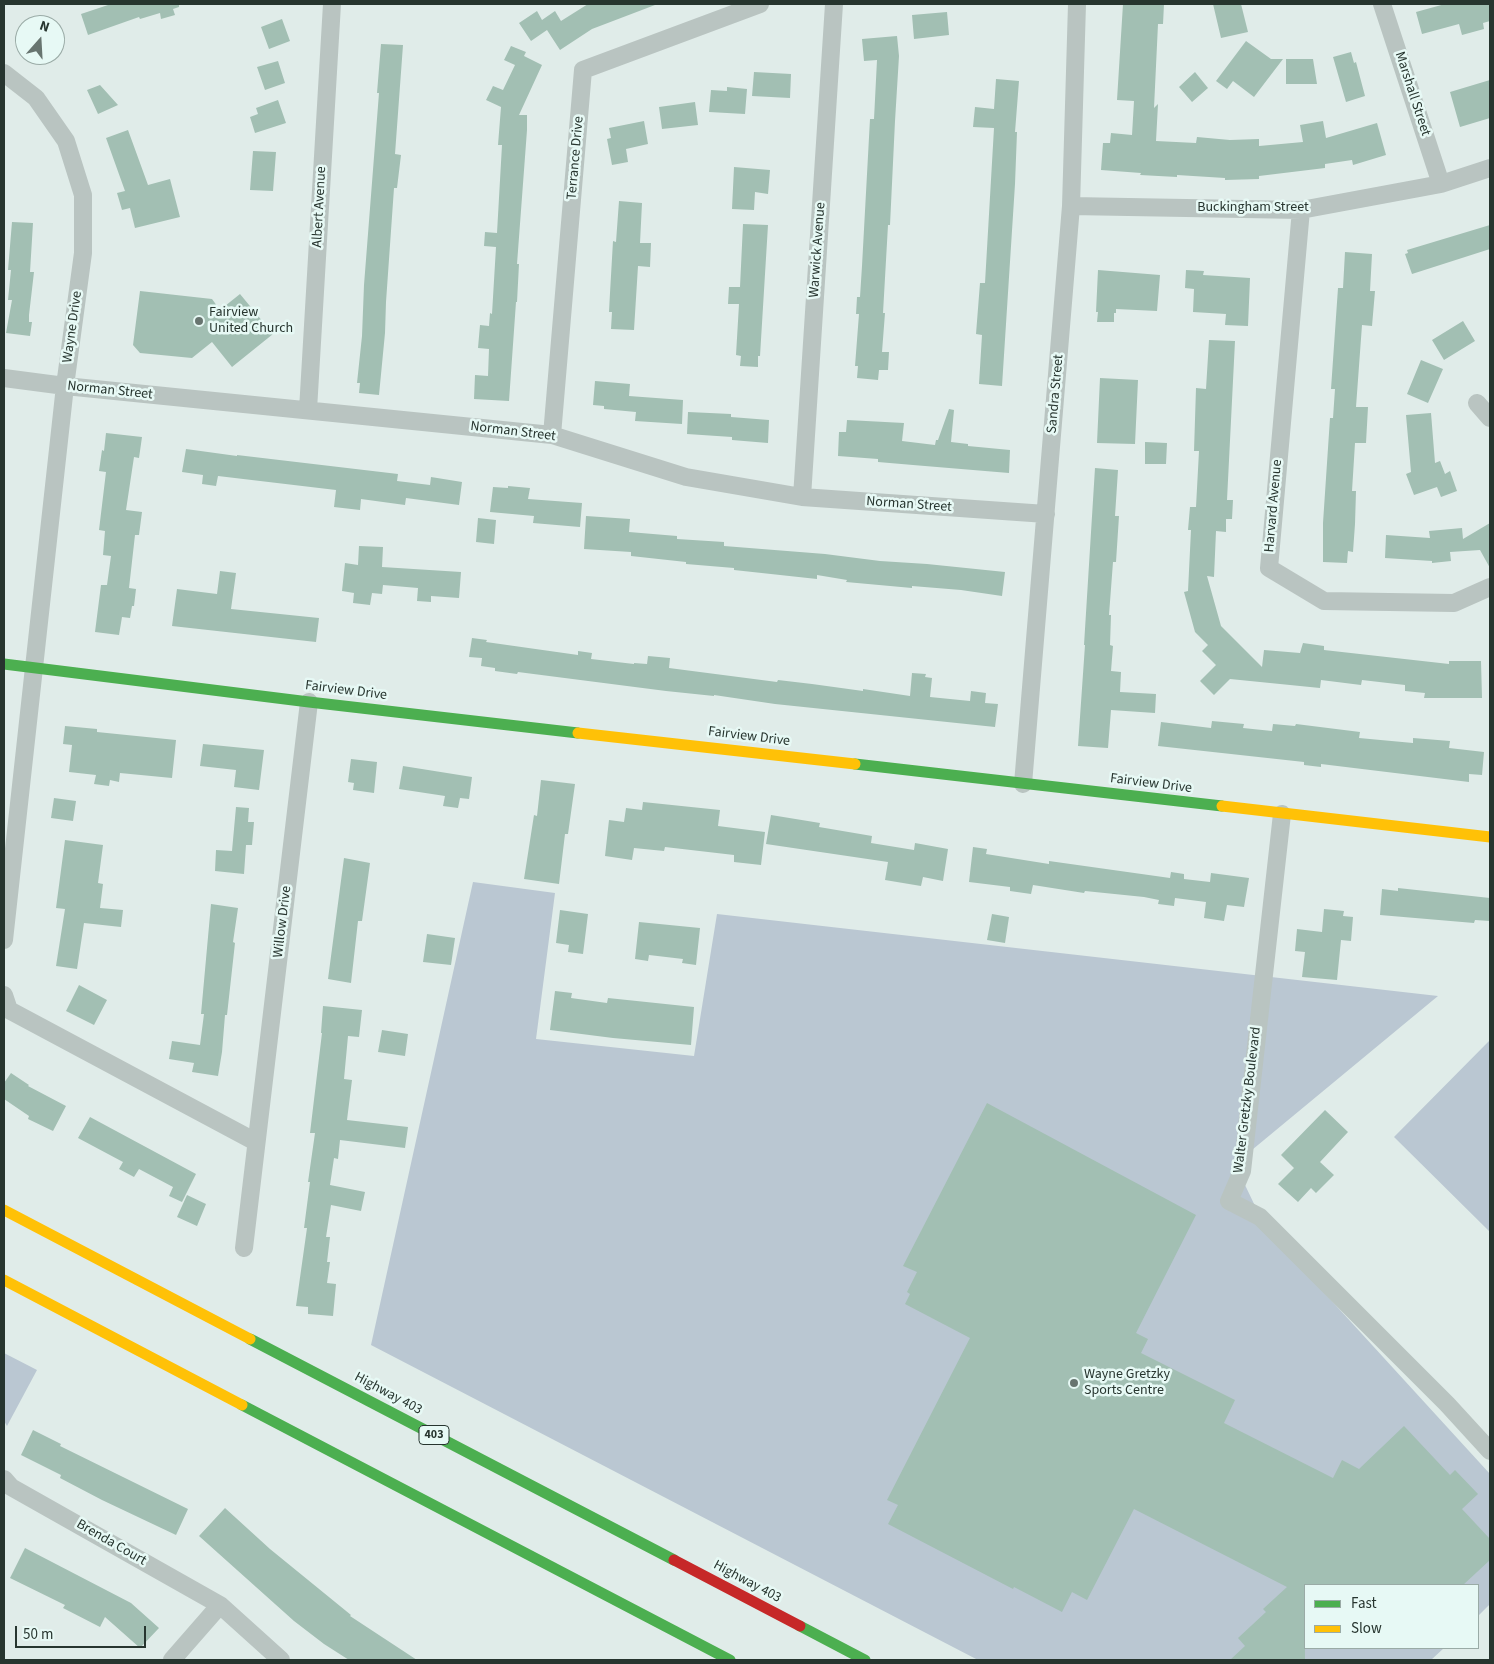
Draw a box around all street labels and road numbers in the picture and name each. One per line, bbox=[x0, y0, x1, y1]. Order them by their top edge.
street label: Marshall Street bbox=[1390, 50, 1434, 138]
street label: Terrance Drive bbox=[564, 116, 588, 200]
street label: Albert Avenue bbox=[309, 166, 331, 248]
street label: Buckingham Street bbox=[1197, 200, 1309, 216]
street label: Warwick Avenue bbox=[806, 202, 830, 298]
street label: Wayne Drive bbox=[60, 290, 86, 364]
street label: Sandra Street bbox=[1044, 354, 1068, 434]
street label: Norman Street bbox=[67, 378, 153, 404]
street label: Norman Street bbox=[469, 418, 557, 446]
street label: Harvard Avenue bbox=[1262, 459, 1286, 553]
street label: Norman Street bbox=[866, 494, 952, 516]
street label: Fairview Drive bbox=[304, 678, 388, 704]
street label: Fairview Drive bbox=[707, 724, 791, 750]
street label: Fairview Drive bbox=[1109, 771, 1193, 797]
street label: Willow Drive bbox=[270, 885, 296, 959]
street label: Walter Gretzky Boulevard bbox=[1231, 1026, 1265, 1174]
street label: Highway 403 bbox=[351, 1369, 425, 1419]
road number: 403 bbox=[419, 1426, 449, 1444]
street label: Brenda Court bbox=[73, 1516, 149, 1570]
street label: Highway 403 bbox=[710, 1557, 784, 1607]

